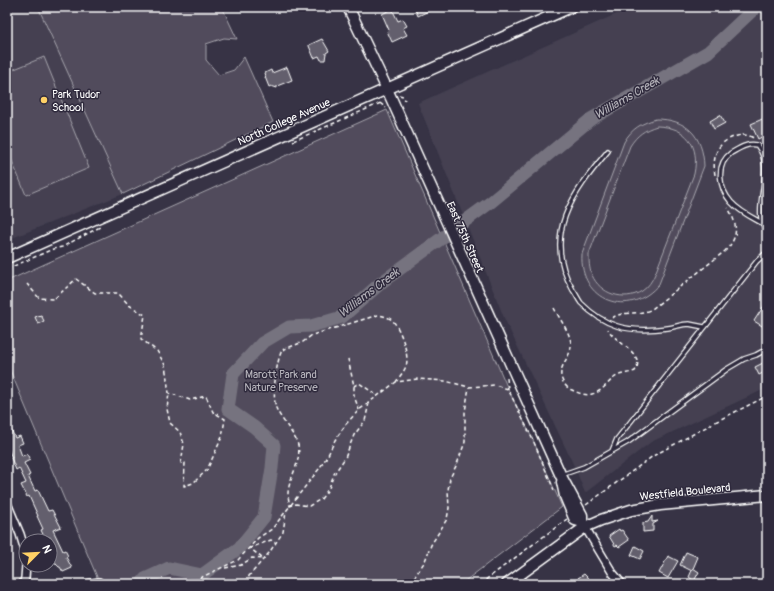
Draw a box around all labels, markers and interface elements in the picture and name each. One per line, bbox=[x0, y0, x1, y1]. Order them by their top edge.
water label: Williams Creek bbox=[592, 73, 663, 123]
place label: Park Tudor School bbox=[52, 88, 100, 114]
marker: Park Tudor School bbox=[39, 95, 49, 105]
street label: North College Avenue bbox=[236, 96, 333, 148]
street label: East 75th Street bbox=[444, 200, 487, 275]
water label: Williams Creek bbox=[336, 265, 403, 321]
park label: Marott Park and Nature Preserve bbox=[244, 368, 318, 394]
street label: Westfield Boulevard bbox=[639, 481, 731, 503]
north arrow bbox=[18, 533, 58, 573]
text: N bbox=[39, 543, 54, 556]

